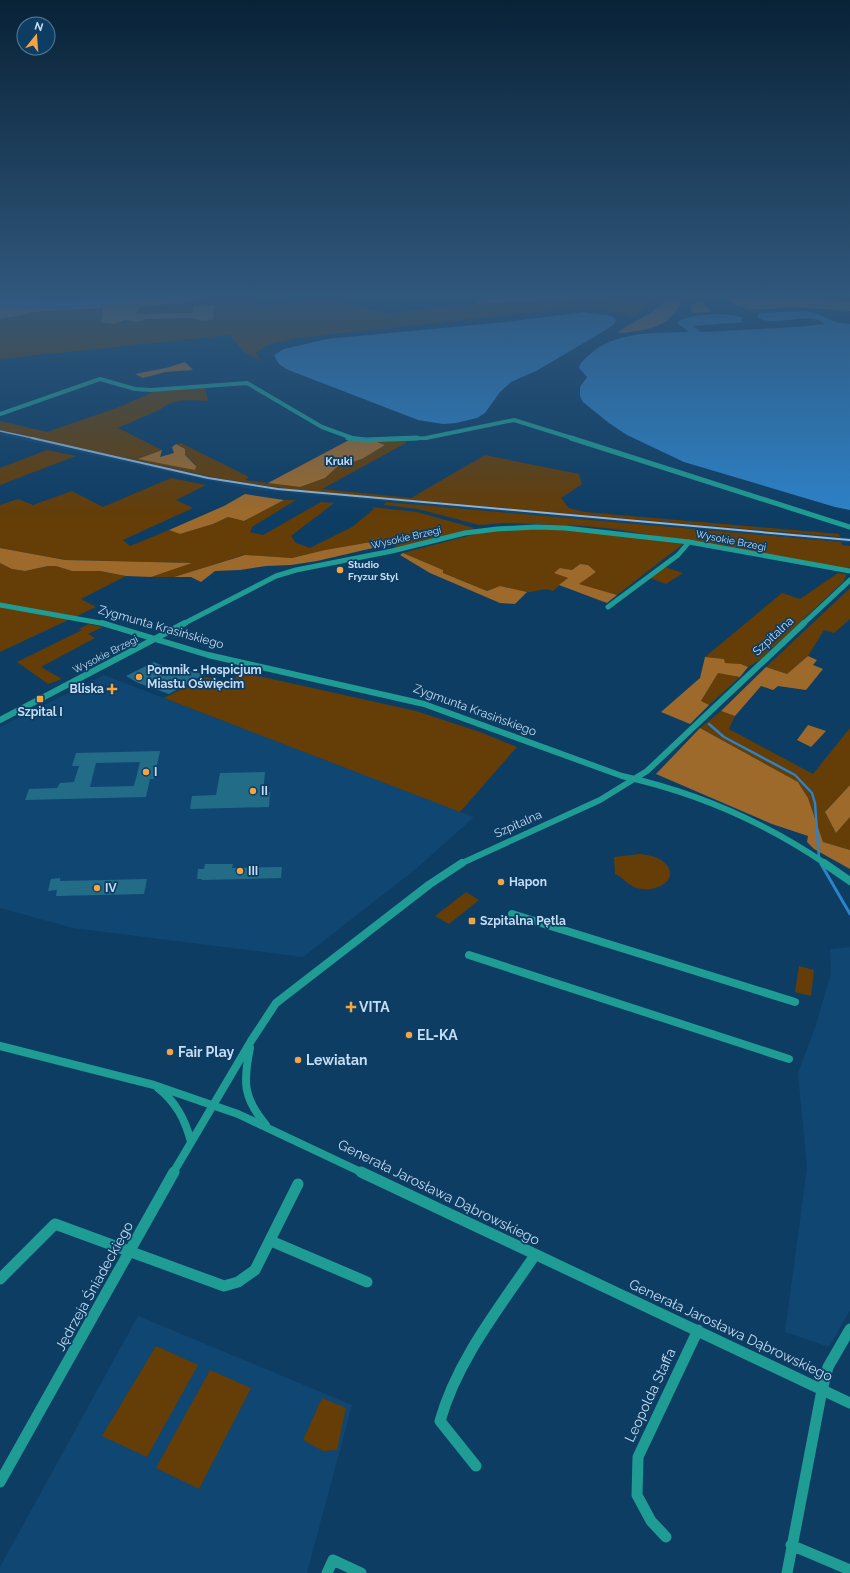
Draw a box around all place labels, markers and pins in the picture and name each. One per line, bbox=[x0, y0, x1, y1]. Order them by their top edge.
place label: Studio Fryzur Styl bbox=[348, 559, 399, 582]
marker: Studio Fryzur Styl bbox=[335, 565, 345, 575]
place label: Pomnik - Hospicjum Miastu Oświęcim bbox=[147, 663, 262, 691]
marker: Pomnik - Hospicjum Miastu Oświęcim bbox=[134, 672, 144, 682]
place label: Bliska bbox=[70, 682, 104, 696]
marker: Bliska bbox=[107, 684, 117, 694]
marker: Szpital I bbox=[35, 694, 45, 704]
place label: Szpital I bbox=[17, 705, 63, 719]
place label: I bbox=[154, 765, 157, 779]
marker: I bbox=[141, 767, 151, 777]
place label: II bbox=[261, 784, 268, 798]
marker: II bbox=[248, 786, 258, 796]
place label: III bbox=[248, 864, 258, 878]
marker: III bbox=[235, 866, 245, 876]
place label: Hapon bbox=[509, 875, 547, 889]
marker: Hapon bbox=[496, 877, 506, 887]
place label: IV bbox=[105, 881, 117, 895]
marker: IV bbox=[92, 883, 102, 893]
place label: Szpitalna Pętla bbox=[480, 914, 566, 928]
marker: Szpitalna Pętla bbox=[467, 916, 477, 926]
place label: VITA bbox=[359, 999, 390, 1015]
marker: VITA bbox=[346, 1002, 356, 1012]
place label: EL-KA bbox=[417, 1027, 458, 1043]
marker: EL-KA bbox=[404, 1030, 414, 1040]
place label: Fair Play bbox=[178, 1044, 234, 1060]
marker: Fair Play bbox=[165, 1047, 175, 1057]
place label: Lewiatan bbox=[306, 1052, 367, 1068]
marker: Lewiatan bbox=[293, 1055, 303, 1065]

